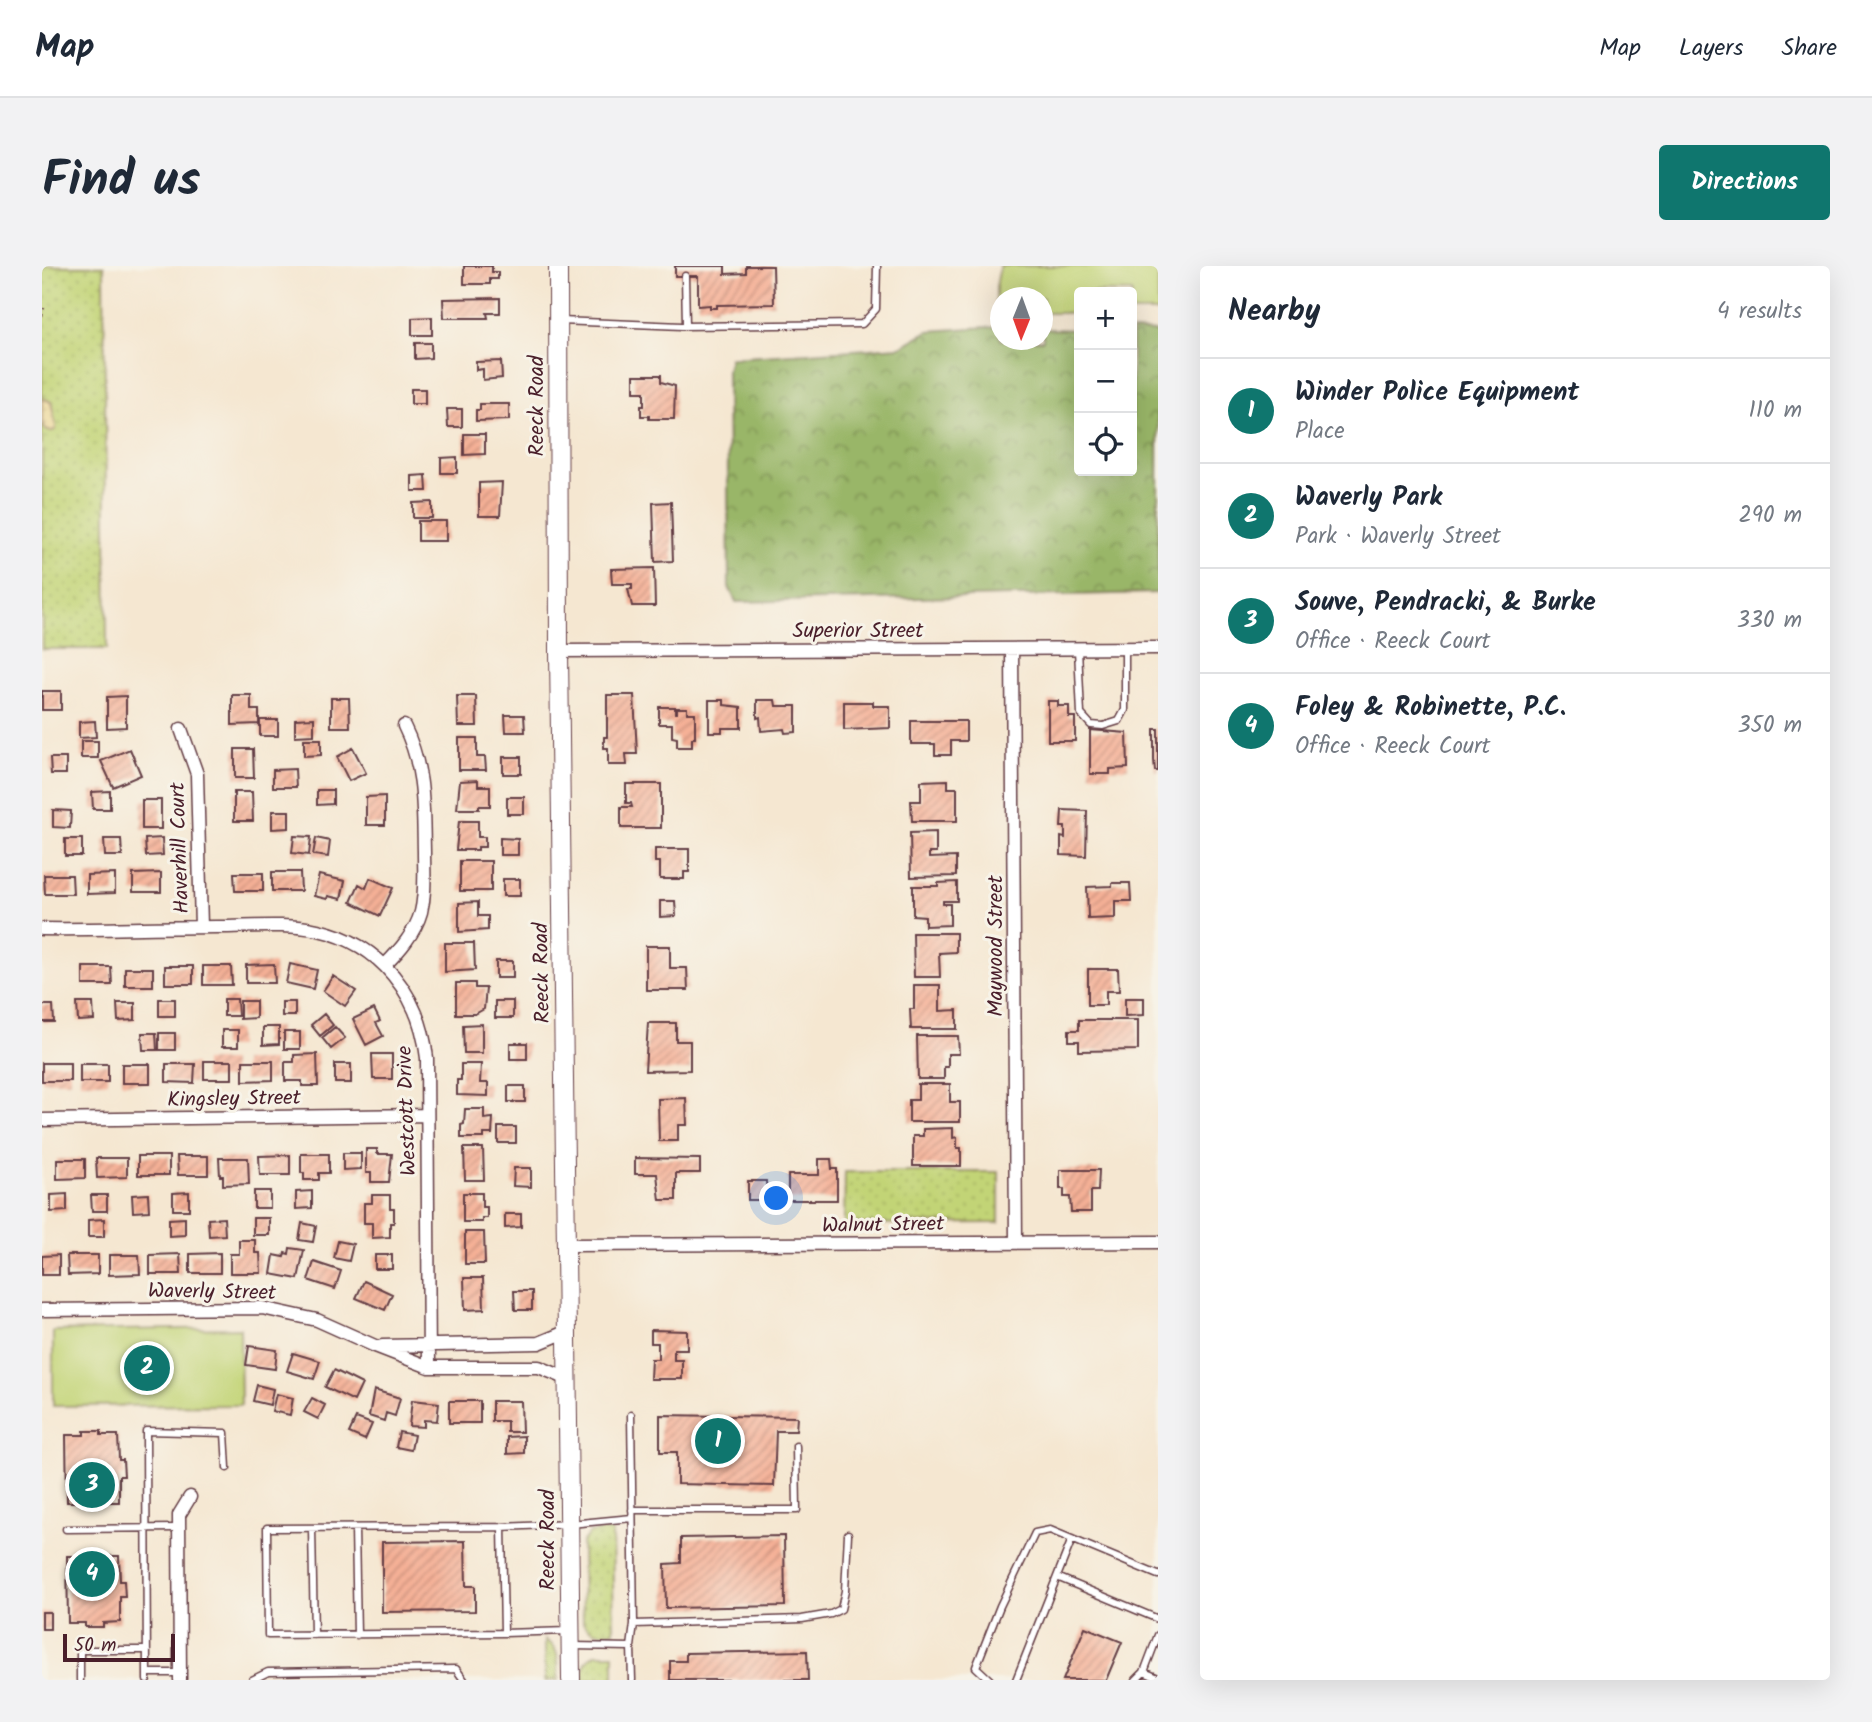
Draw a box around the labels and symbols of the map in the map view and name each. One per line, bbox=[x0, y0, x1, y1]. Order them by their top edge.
north arrow bbox=[990, 287, 1053, 350]
street label: Reeck Road bbox=[521, 355, 554, 456]
street label: Superior Street bbox=[793, 615, 924, 648]
street label: Haverhill Court bbox=[162, 781, 199, 914]
street label: Maywood Street bbox=[980, 874, 1013, 1017]
street label: Reeck Road bbox=[525, 922, 560, 1024]
street label: Westcott Drive bbox=[389, 1045, 426, 1177]
street label: Kingsley Street bbox=[167, 1082, 302, 1117]
your location bbox=[759, 1181, 793, 1215]
street label: Walnut Street bbox=[821, 1208, 945, 1243]
street label: Waverly Street bbox=[148, 1275, 277, 1310]
pin: 2 bbox=[124, 1342, 170, 1394]
pin: 1 bbox=[695, 1415, 741, 1467]
pin: 3 bbox=[69, 1459, 115, 1511]
street label: Reeck Road bbox=[532, 1489, 565, 1590]
pin: 4 bbox=[69, 1548, 115, 1600]
scale bar bbox=[63, 1631, 175, 1663]

